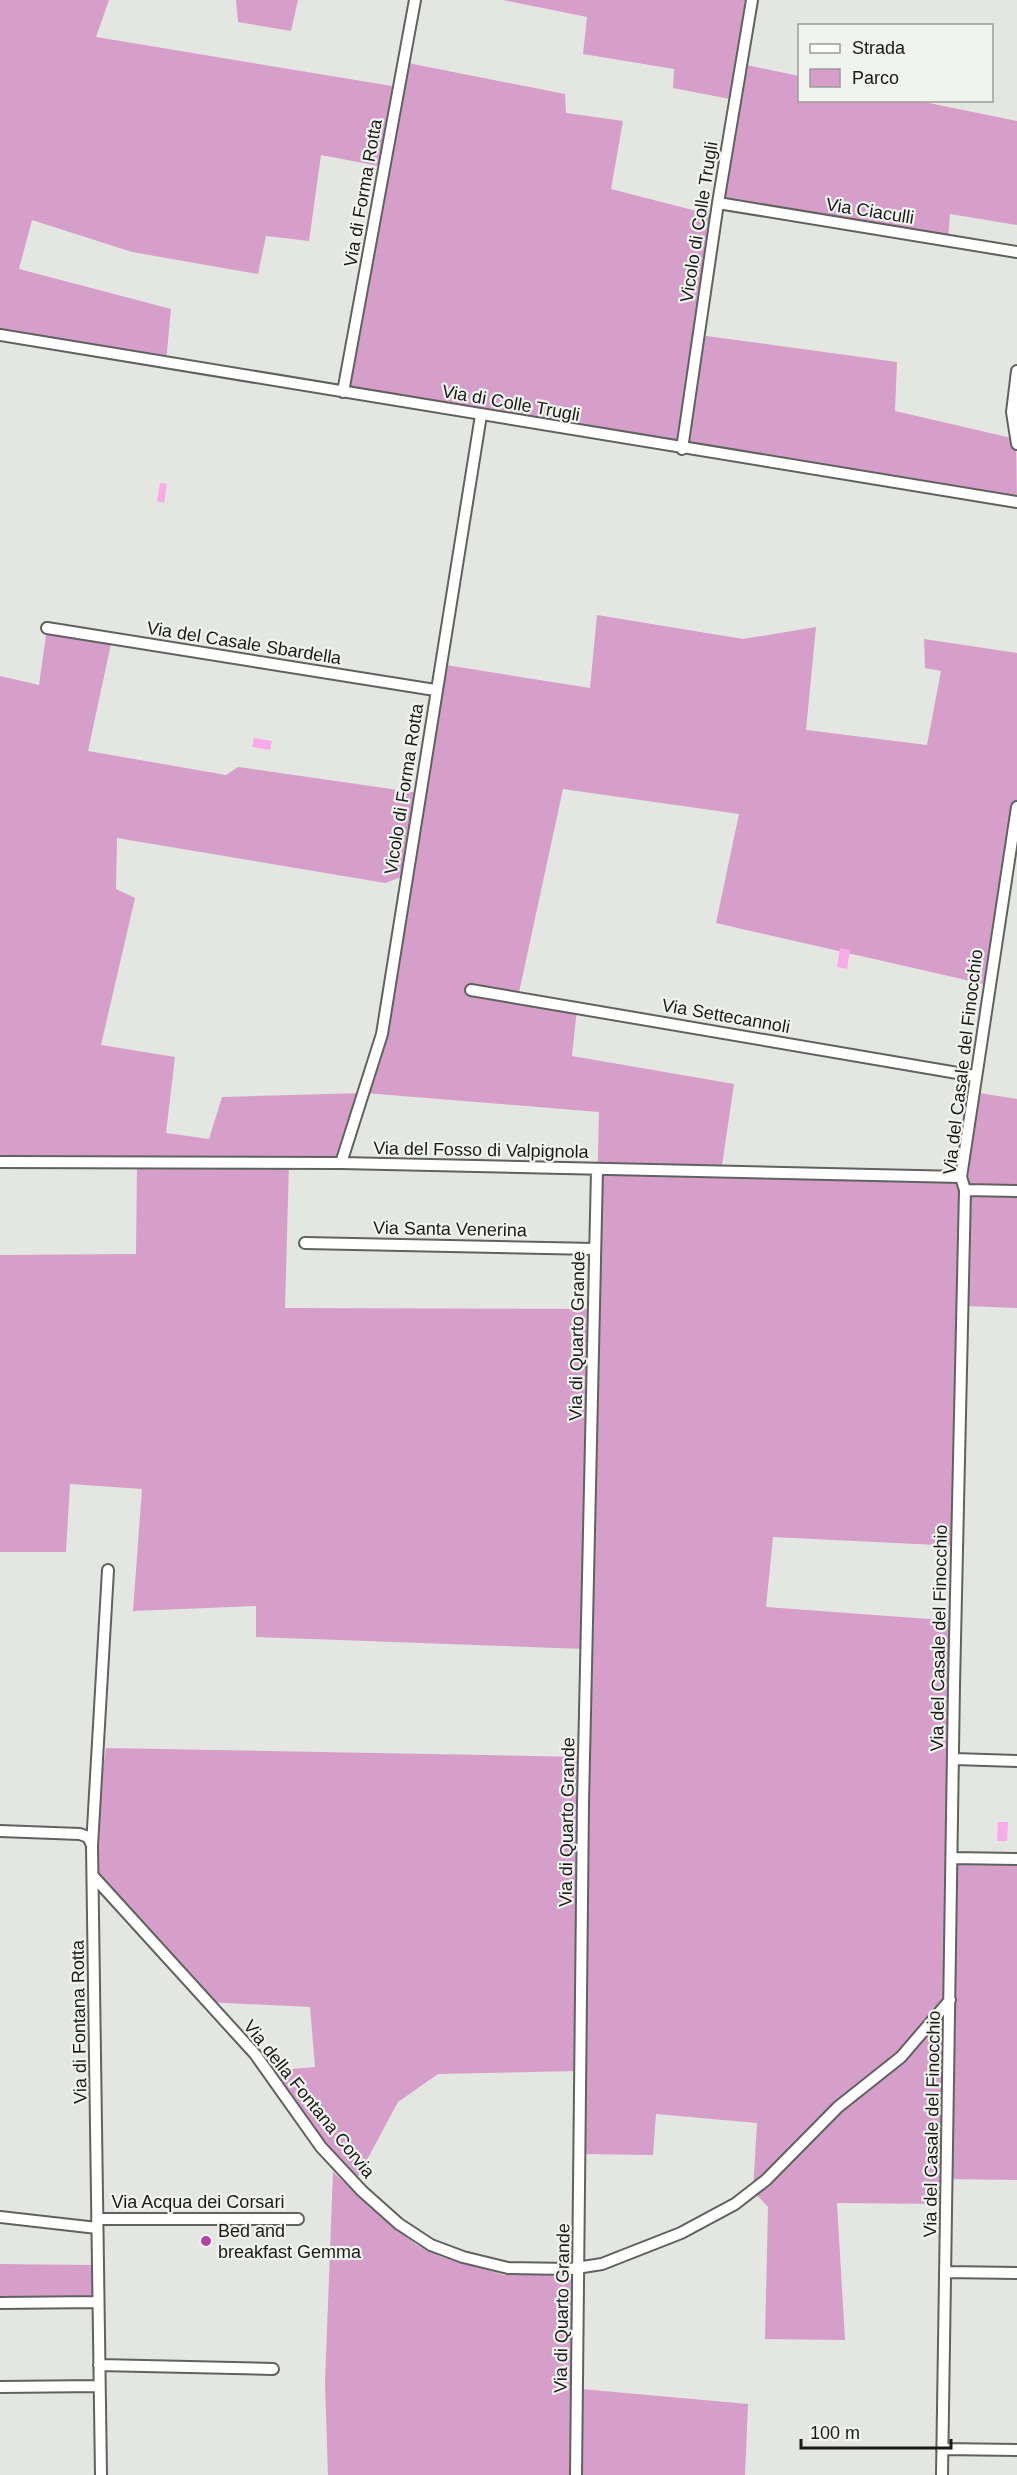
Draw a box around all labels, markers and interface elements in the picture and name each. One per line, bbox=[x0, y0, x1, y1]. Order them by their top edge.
legend bbox=[798, 24, 993, 102]
text: Strada bbox=[852, 38, 906, 58]
text: Parco bbox=[852, 68, 899, 88]
street label: Via di Forma Rotta bbox=[340, 117, 386, 268]
street label: Vicolo di Colle Trugli bbox=[676, 140, 722, 304]
street label: Via Ciaculli bbox=[825, 194, 915, 228]
street label: Via di Colle Trugli bbox=[440, 381, 582, 425]
street label: Via del Casale Sbardella bbox=[145, 618, 344, 668]
street label: Vicolo di Forma Rotta bbox=[381, 701, 428, 876]
street label: Via del Casale del Finocchio bbox=[939, 948, 987, 1176]
street label: Via Settecannoli bbox=[660, 995, 792, 1037]
street label: Via del Fosso di Valpignola bbox=[373, 1138, 590, 1162]
street label: Via Santa Venerina bbox=[373, 1218, 528, 1240]
street label: Via di Quarto Grande bbox=[566, 1251, 588, 1421]
street label: Via del Casale del Finocchio bbox=[927, 1524, 951, 1752]
street label: Via di Quarto Grande bbox=[556, 1737, 578, 1907]
street label: Via di Fontana Rotta bbox=[68, 1939, 90, 2104]
street label: Via del Casale del Finocchio bbox=[920, 2010, 944, 2238]
street label: Via della Fontana Corvia bbox=[239, 2016, 379, 2183]
street label: Via Acqua dei Corsari bbox=[112, 2192, 284, 2212]
place label: Bed and breakfast Gemma bbox=[218, 2221, 362, 2262]
street label: Via di Quarto Grande bbox=[551, 2223, 573, 2393]
marker: Bed and breakfast Gemma bbox=[199, 2234, 213, 2248]
scale bar bbox=[801, 2412, 951, 2450]
text: 100 m bbox=[810, 2423, 860, 2443]

